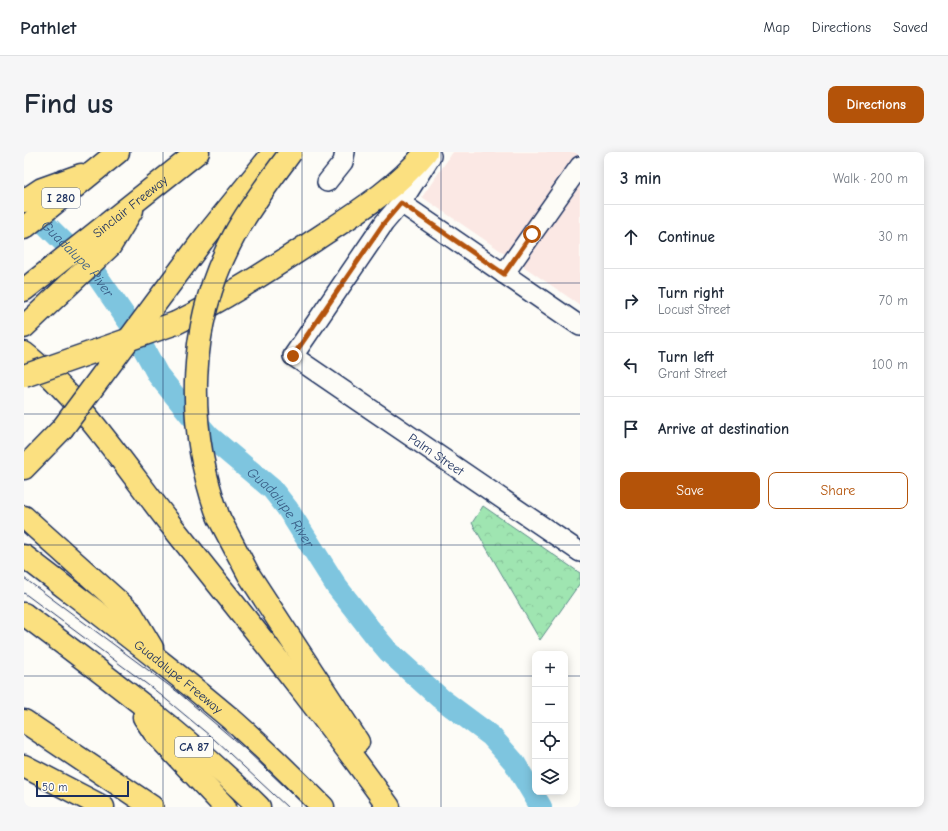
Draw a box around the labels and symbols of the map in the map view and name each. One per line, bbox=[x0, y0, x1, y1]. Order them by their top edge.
street label: Sinclair Freeway bbox=[89, 172, 170, 240]
road number: I 280 bbox=[42, 188, 80, 208]
water label: Guadalupe River bbox=[38, 217, 118, 301]
route start bbox=[523, 225, 541, 243]
route end bbox=[284, 347, 302, 365]
street label: Palm Street bbox=[406, 430, 468, 479]
water label: Guadalupe River bbox=[244, 463, 319, 552]
street label: Guadalupe Freeway bbox=[132, 636, 226, 717]
road number: CA 87 bbox=[175, 737, 213, 757]
scale bar bbox=[36, 779, 129, 798]

